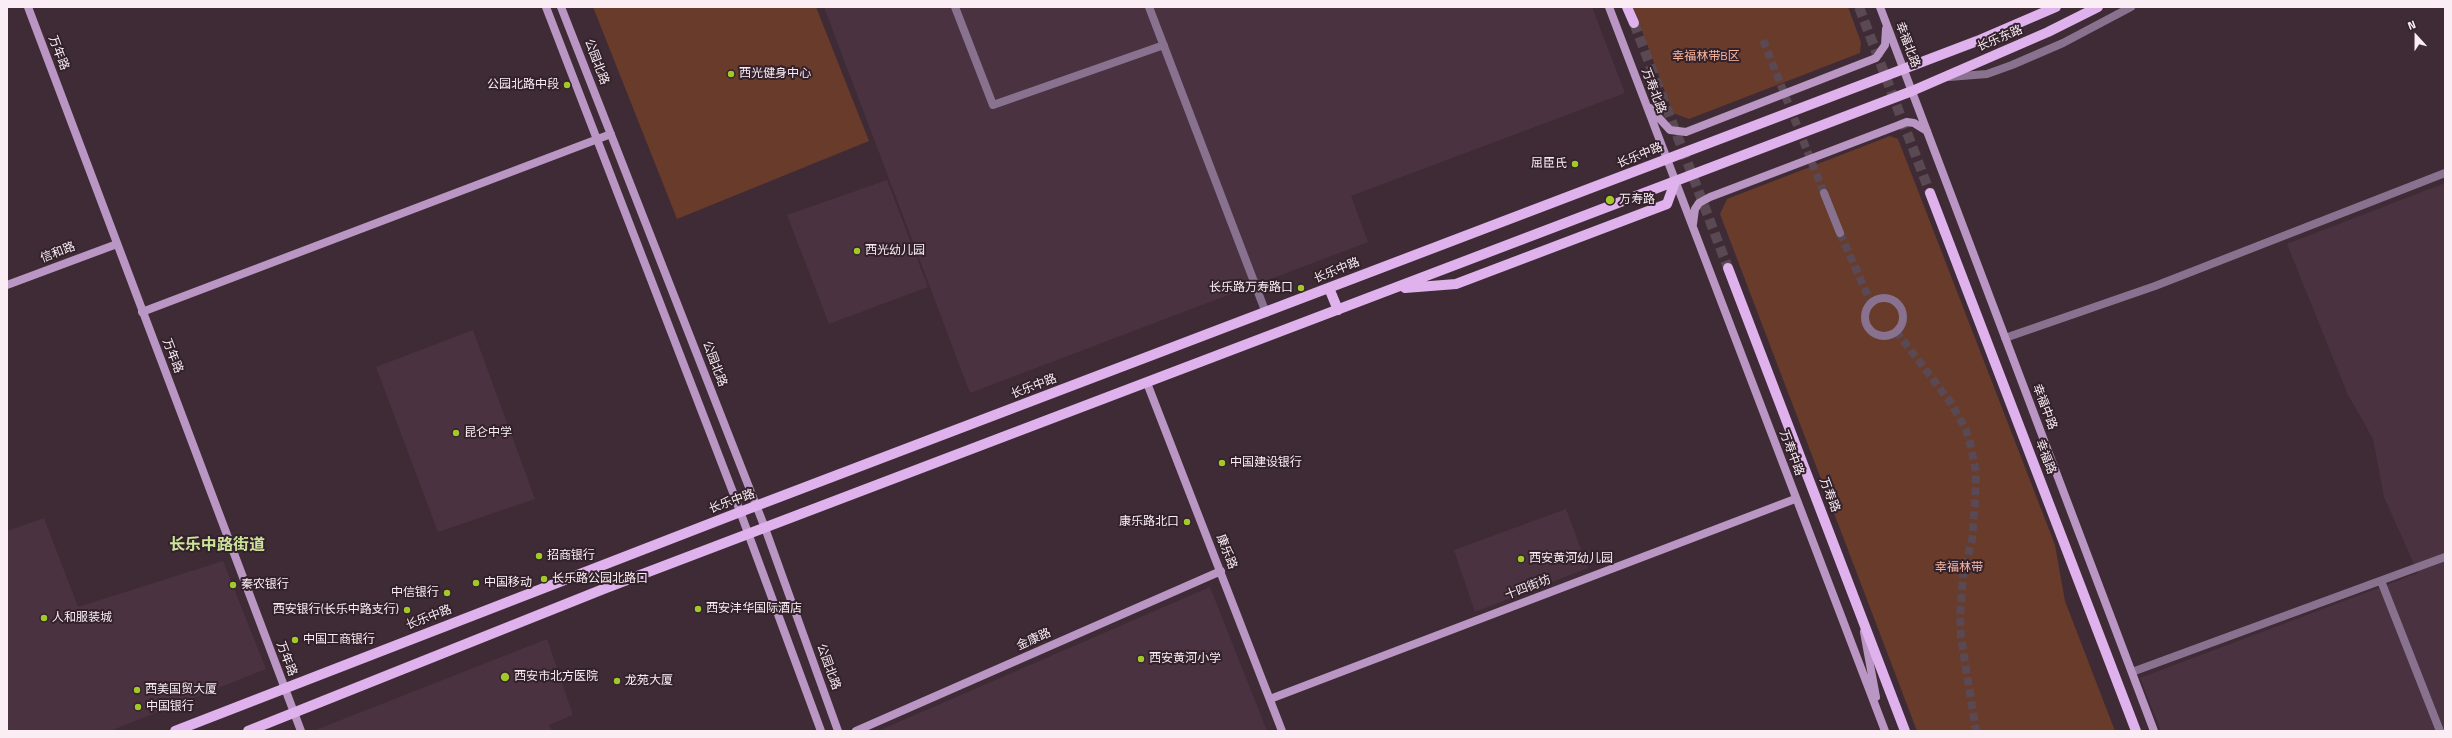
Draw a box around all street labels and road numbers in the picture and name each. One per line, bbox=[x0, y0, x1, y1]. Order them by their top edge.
street label: 幸福北路 bbox=[1892, 20, 1922, 70]
street label: 长乐东路 bbox=[1975, 23, 2025, 55]
street label: 万年路 bbox=[45, 34, 71, 72]
street label: 公园北路 bbox=[581, 37, 611, 87]
street label: 万寿北路 bbox=[1638, 66, 1668, 116]
street label: 长乐中路 bbox=[1615, 140, 1665, 172]
street label: 信和路 bbox=[39, 240, 77, 266]
street label: 长乐中路 bbox=[1312, 255, 1362, 287]
street label: 万年路 bbox=[159, 337, 185, 375]
street label: 公园北路 bbox=[699, 339, 729, 389]
street label: 长乐中路 bbox=[1009, 372, 1059, 402]
street label: 幸福中路 bbox=[2029, 382, 2059, 432]
street label: 万寿中路 bbox=[1776, 428, 1806, 478]
street label: 幸福路 bbox=[2032, 438, 2058, 476]
street label: 万寿路 bbox=[1816, 476, 1842, 514]
street label: 长乐中路 bbox=[707, 487, 757, 517]
street label: 康乐路 bbox=[1213, 533, 1239, 571]
street label: 十四街坊 bbox=[1503, 573, 1553, 603]
street label: 长乐中路 bbox=[404, 603, 454, 633]
street label: 金康路 bbox=[1015, 626, 1053, 654]
street label: 万年路 bbox=[273, 640, 299, 678]
street label: 公园北路 bbox=[813, 642, 843, 692]

